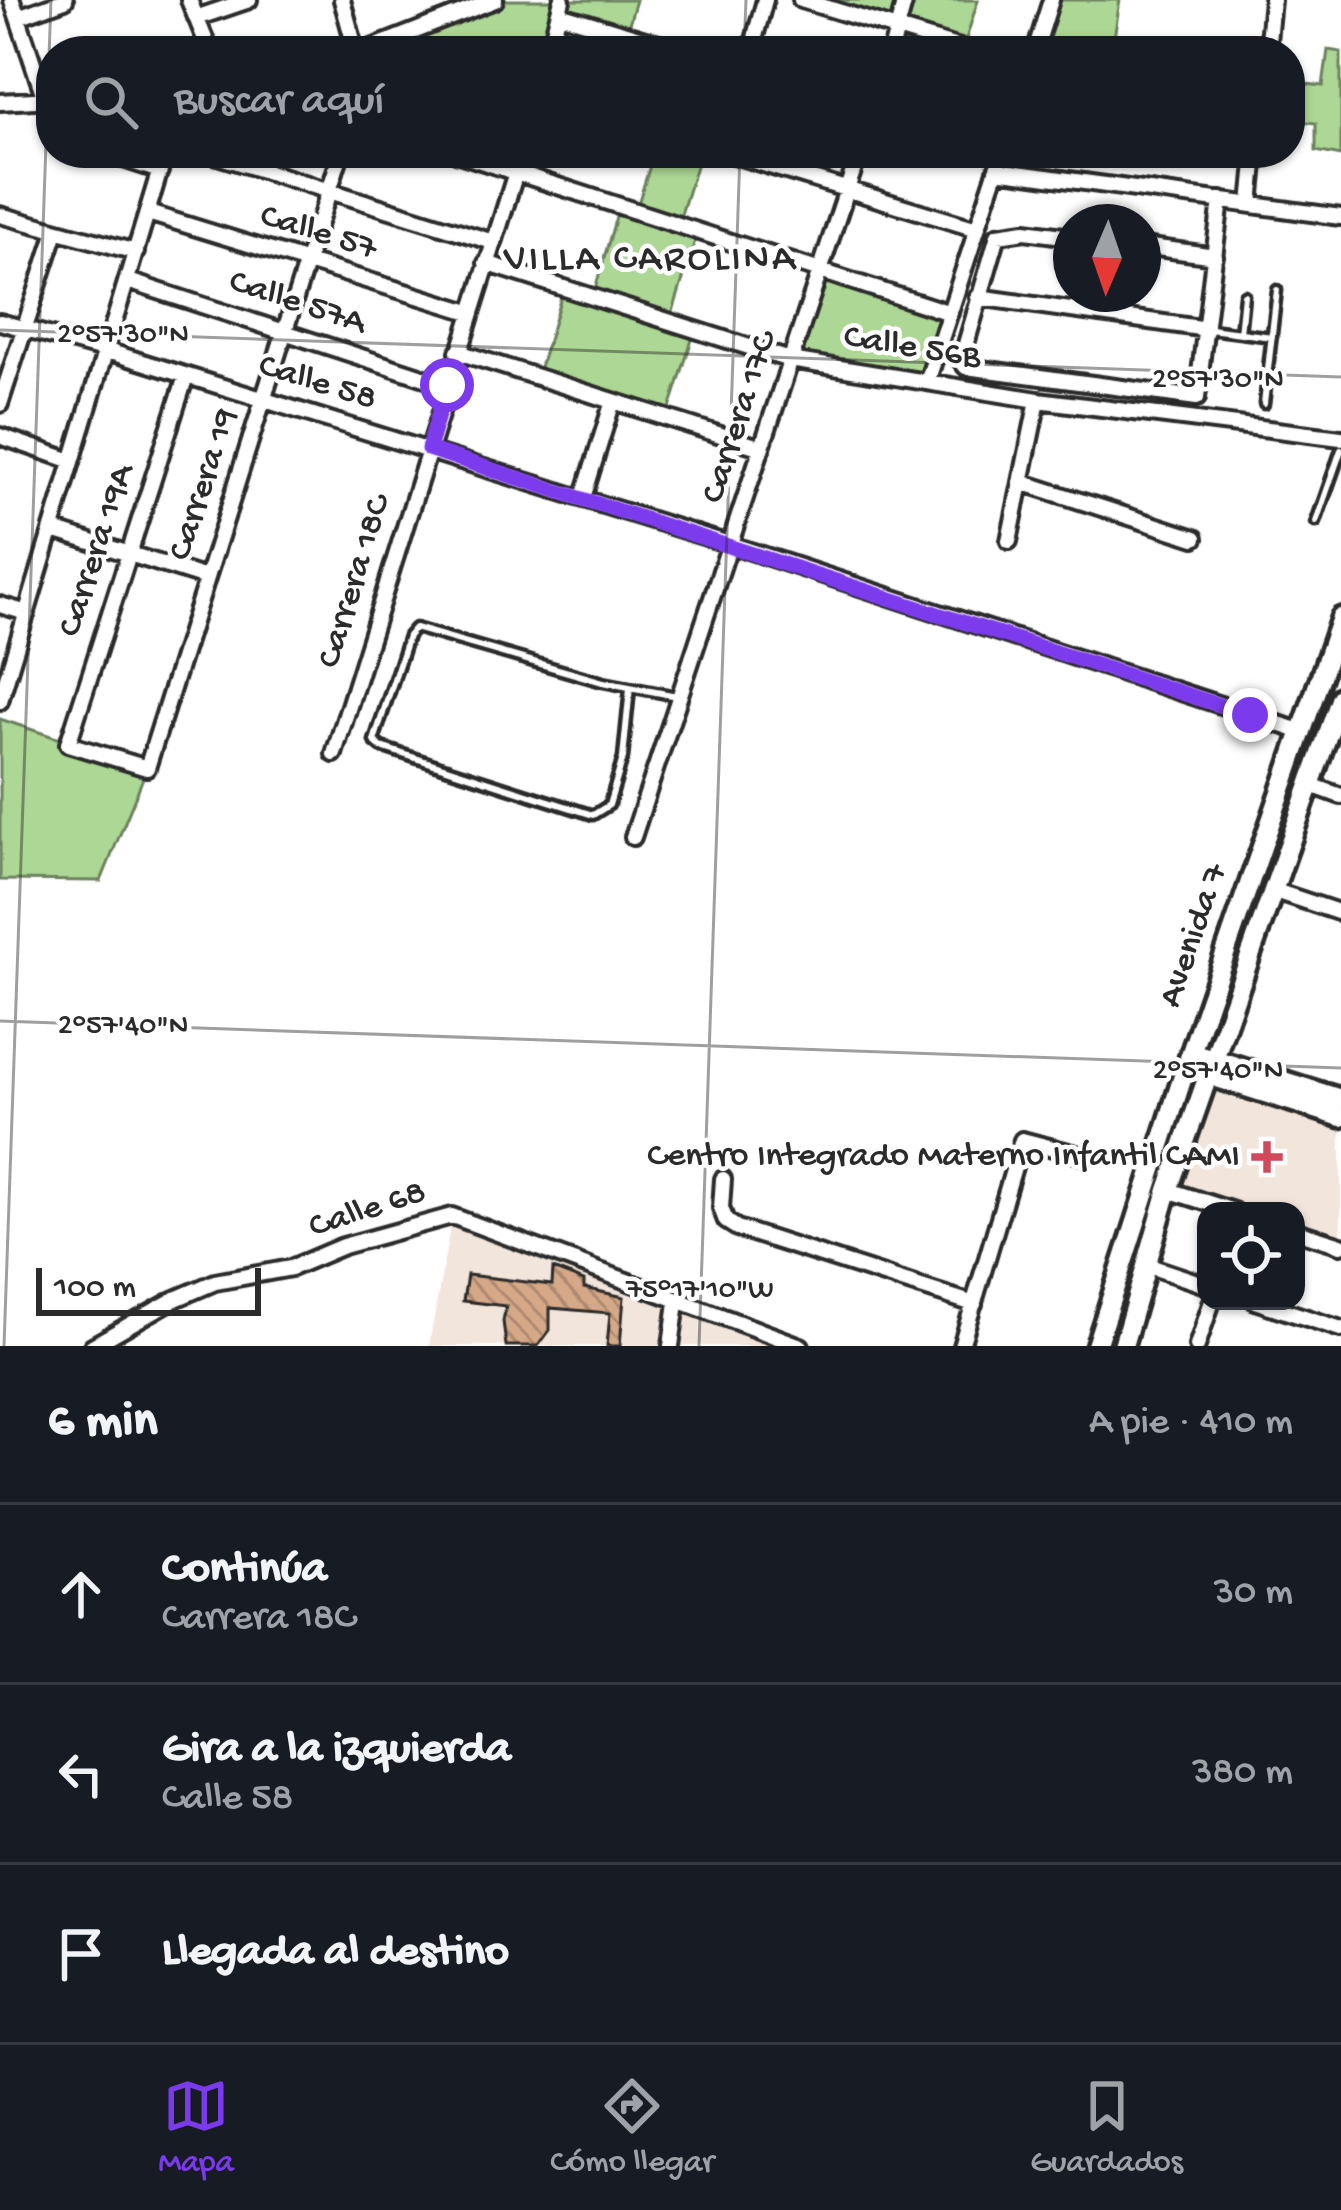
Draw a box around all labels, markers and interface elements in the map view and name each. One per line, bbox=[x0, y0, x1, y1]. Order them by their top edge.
search box bbox=[36, 36, 1305, 168]
icon: search bbox=[78, 69, 144, 135]
text: Buscar aquí bbox=[174, 76, 384, 129]
street label: Calle 57 bbox=[254, 196, 383, 272]
north arrow bbox=[1053, 204, 1161, 312]
district label: VILLA CAROLINA bbox=[503, 238, 798, 284]
street label: Calle 57A bbox=[223, 262, 373, 347]
street label: Calle 56B bbox=[840, 317, 985, 381]
text: 2°57'30"N bbox=[57, 319, 189, 354]
street label: Carrera 17C bbox=[693, 325, 790, 509]
street label: Calle 58 bbox=[253, 346, 381, 422]
route start bbox=[420, 358, 474, 412]
text: 2°57'30"N bbox=[1152, 364, 1284, 399]
street label: Carrera 19 bbox=[160, 404, 250, 566]
street label: Carrera 19A bbox=[50, 458, 147, 643]
street label: Carrera 18C bbox=[309, 488, 403, 674]
route end bbox=[1223, 688, 1277, 742]
street label: Avenida 7 bbox=[1150, 857, 1240, 1013]
text: 2°57'40"N bbox=[58, 1010, 188, 1045]
text: 2°57'40"N bbox=[1153, 1055, 1283, 1090]
place label: Centro Integrado Materno Infantil CAMI bbox=[647, 1136, 1240, 1179]
marker: Centro Integrado Materno Infantil CAMI bbox=[1251, 1141, 1283, 1173]
street label: Calle 68 bbox=[304, 1172, 432, 1250]
map controls bbox=[1197, 1202, 1305, 1310]
button: locate bbox=[1197, 1202, 1305, 1310]
scale bar bbox=[36, 1262, 261, 1315]
text: 100 m bbox=[54, 1270, 136, 1308]
text: 75°17'10"W bbox=[625, 1274, 774, 1309]
text: 6 min bbox=[48, 1394, 157, 1454]
text: A pie · 410 m bbox=[1089, 1401, 1293, 1447]
text: Continúa bbox=[162, 1544, 327, 1597]
icon: ahead bbox=[48, 1561, 114, 1627]
text: 30 m bbox=[1214, 1571, 1293, 1617]
text: Carrera 18C bbox=[162, 1597, 355, 1643]
text: Gira a la izquierda bbox=[162, 1724, 511, 1777]
icon: left bbox=[48, 1741, 114, 1807]
text: 380 m bbox=[1192, 1751, 1293, 1797]
text: Calle 58 bbox=[162, 1777, 293, 1823]
icon: arrive bbox=[48, 1921, 114, 1987]
text: Llegada al destino bbox=[162, 1927, 509, 1980]
tab: Mapa bbox=[158, 2073, 234, 2183]
tab: Cómo llegar bbox=[550, 2073, 714, 2183]
tab: Guardados bbox=[1030, 2073, 1183, 2183]

